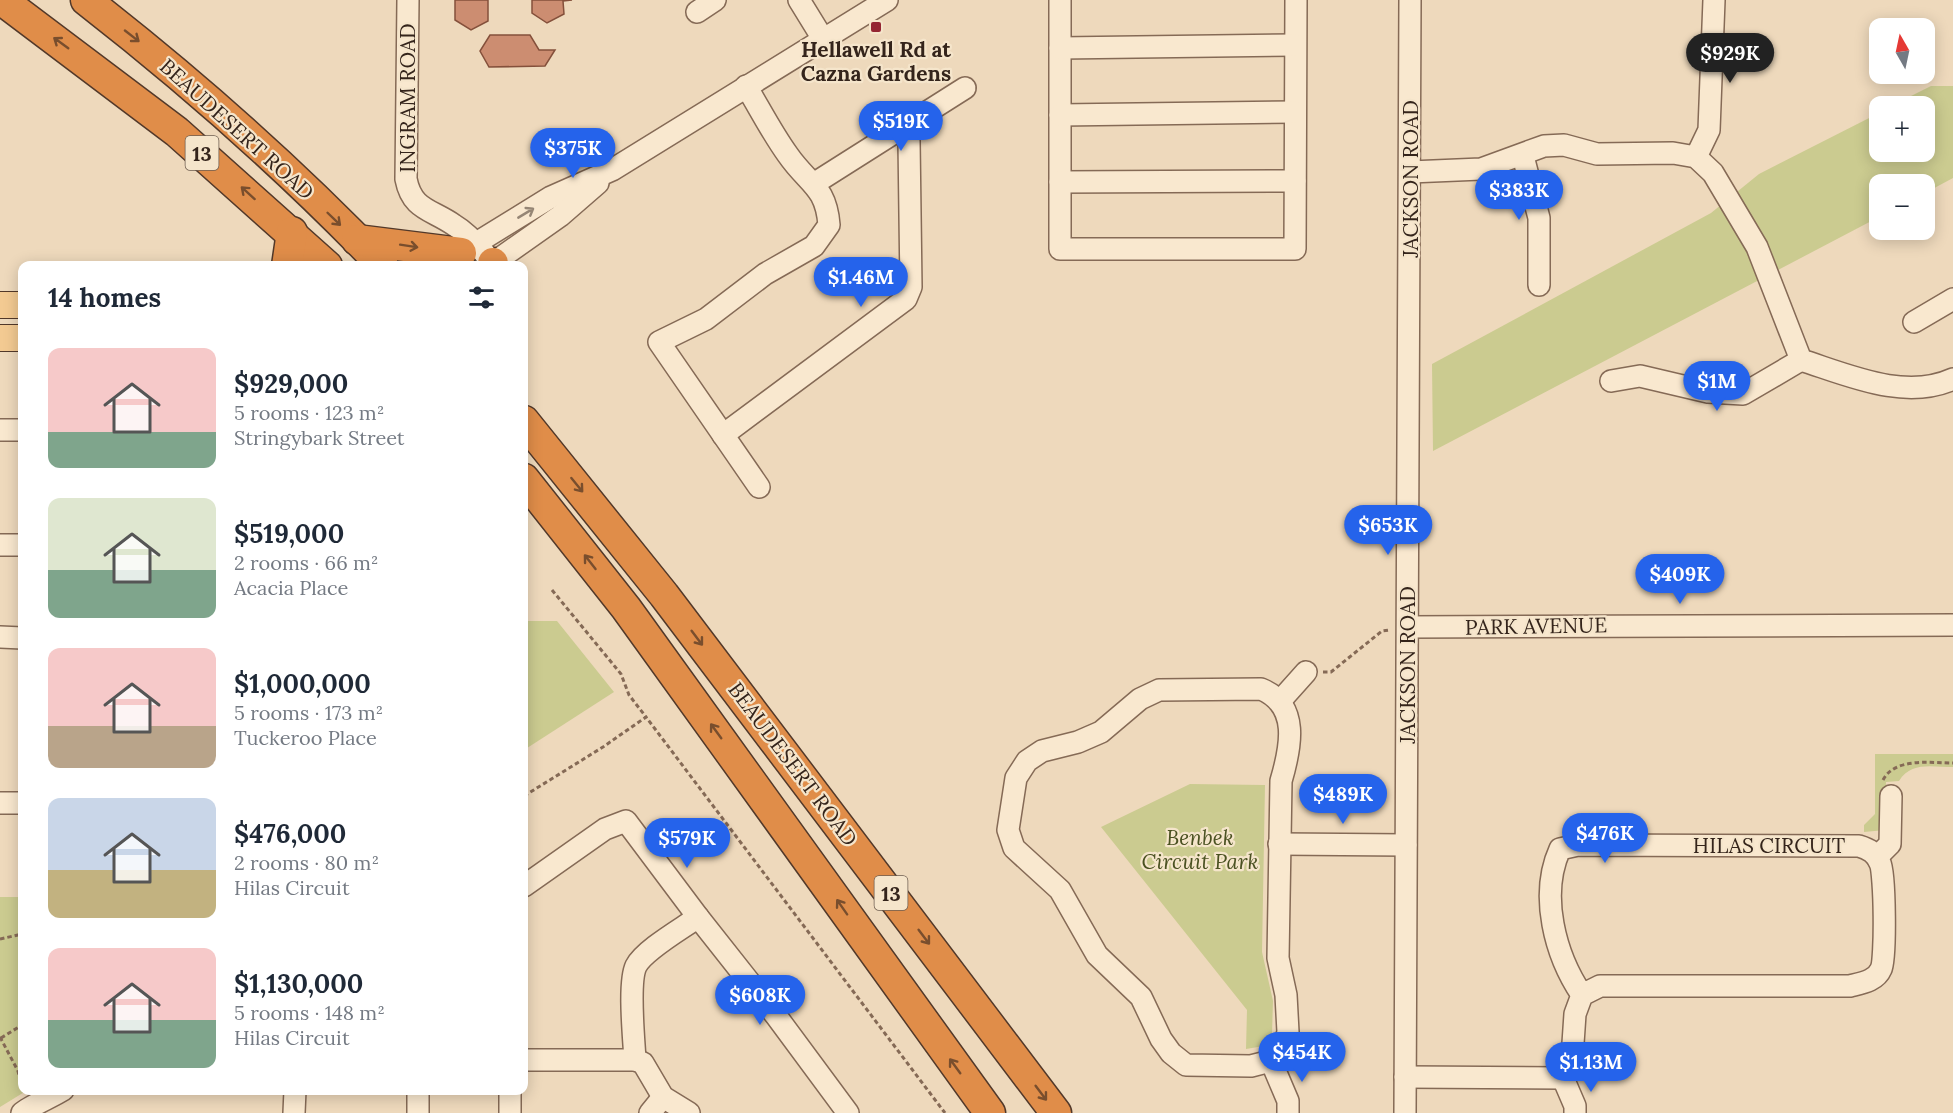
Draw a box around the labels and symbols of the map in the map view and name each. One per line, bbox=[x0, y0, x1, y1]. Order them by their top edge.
north arrow bbox=[1869, 18, 1935, 84]
marker: Hellawell Rd at Cazna Gardens bbox=[869, 20, 883, 34]
street label: INGRAM ROAD bbox=[394, 23, 421, 173]
one-way arrow bbox=[124, 29, 140, 42]
pin: $929K bbox=[1688, 33, 1772, 84]
place label: Hellawell Rd at Cazna Gardens bbox=[801, 36, 951, 87]
one-way arrow bbox=[54, 37, 70, 50]
street label: BEAUDESERT ROAD bbox=[154, 53, 320, 205]
street label: JACKSON ROAD bbox=[1397, 100, 1424, 259]
pin: $519K bbox=[859, 101, 943, 152]
pin: $375K bbox=[531, 128, 615, 179]
road number: 13 bbox=[186, 136, 218, 170]
pin: $383K bbox=[1477, 170, 1561, 221]
one-way arrow bbox=[241, 186, 256, 200]
one-way arrow bbox=[517, 206, 534, 218]
one-way arrow bbox=[327, 211, 342, 226]
one-way arrow bbox=[399, 241, 418, 252]
pin: $1.46M bbox=[812, 257, 910, 308]
pin: $1M bbox=[1688, 361, 1746, 412]
one-way arrow bbox=[570, 477, 583, 493]
pin: $653K bbox=[1346, 505, 1430, 556]
one-way arrow bbox=[584, 554, 597, 570]
pin: $409K bbox=[1638, 554, 1722, 605]
street label: JACKSON ROAD bbox=[1394, 586, 1421, 745]
street label: PARK AVENUE bbox=[1465, 611, 1607, 641]
one-way arrow bbox=[691, 630, 704, 646]
street label: BEAUDESERT ROAD bbox=[722, 677, 864, 851]
one-way arrow bbox=[710, 723, 722, 739]
pin: $489K bbox=[1301, 774, 1385, 825]
pin: $476K bbox=[1563, 813, 1647, 864]
pin: $579K bbox=[645, 818, 729, 869]
park label: Benbek Circuit Park bbox=[1142, 824, 1259, 875]
street label: HILAS CIRCUIT bbox=[1693, 832, 1845, 859]
road number: 13 bbox=[874, 876, 908, 910]
one-way arrow bbox=[836, 900, 848, 916]
one-way arrow bbox=[918, 929, 930, 945]
pin: $608K bbox=[718, 975, 802, 1026]
pin: $454K bbox=[1260, 1032, 1344, 1083]
pin: $1.13M bbox=[1542, 1042, 1640, 1093]
one-way arrow bbox=[949, 1058, 962, 1074]
one-way arrow bbox=[1035, 1085, 1047, 1101]

